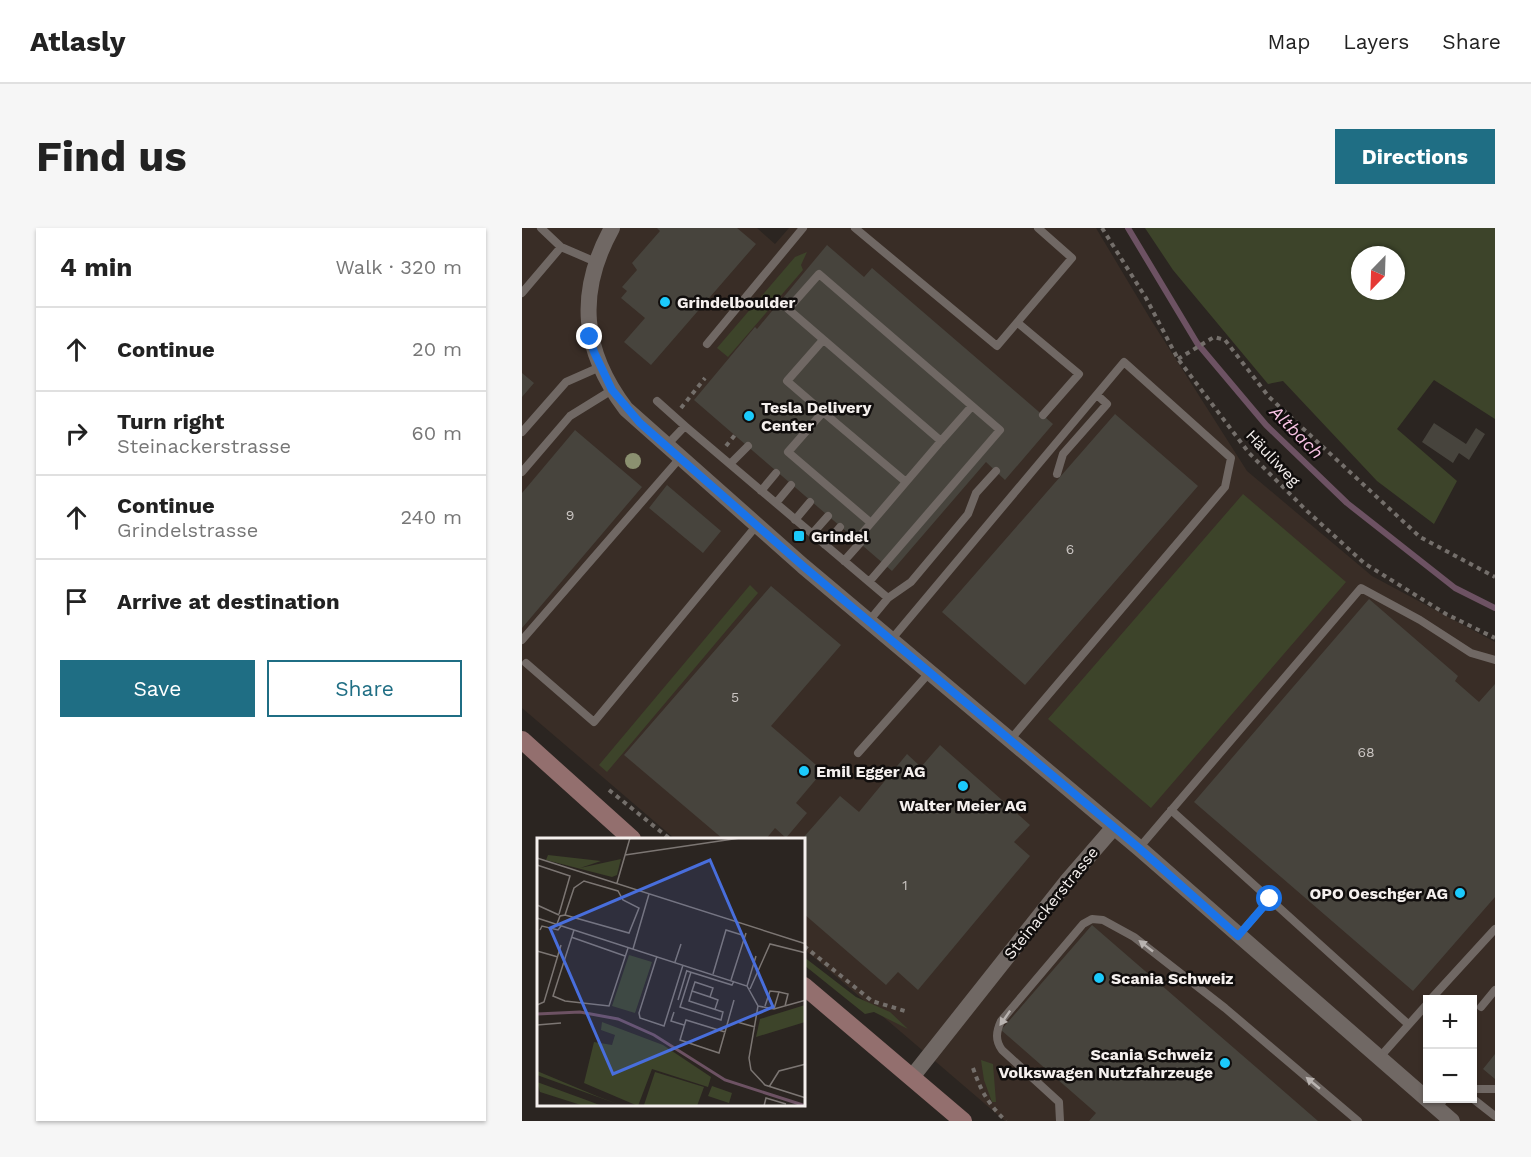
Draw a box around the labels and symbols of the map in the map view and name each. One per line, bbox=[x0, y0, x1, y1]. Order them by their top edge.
north arrow bbox=[1351, 246, 1405, 300]
place label: Grindelboulder bbox=[677, 293, 796, 312]
marker: Grindelboulder bbox=[658, 295, 672, 309]
route end bbox=[576, 323, 602, 349]
place label: Tesla Delivery Center bbox=[761, 398, 872, 435]
water label: Altbach bbox=[1265, 400, 1328, 463]
marker: Tesla Delivery Center bbox=[742, 409, 756, 423]
street label: Häuliweg bbox=[1242, 426, 1304, 491]
house number: 9 bbox=[566, 507, 574, 523]
place label: Grindel bbox=[811, 527, 869, 546]
marker: Grindel bbox=[792, 529, 806, 543]
house number: 6 bbox=[1066, 541, 1074, 557]
house number: 5 bbox=[731, 689, 739, 705]
house number: 68 bbox=[1357, 744, 1375, 760]
place label: Emil Egger AG bbox=[816, 762, 926, 781]
marker: Emil Egger AG bbox=[797, 764, 811, 778]
marker: Walter Meier AG bbox=[956, 779, 970, 793]
place label: Walter Meier AG bbox=[899, 796, 1027, 815]
inset map bbox=[537, 838, 806, 1106]
street label: Steinackerstrasse bbox=[1000, 843, 1102, 963]
house number: 1 bbox=[902, 877, 908, 893]
place label: OPO Oeschger AG bbox=[1310, 884, 1448, 903]
route start bbox=[1256, 885, 1282, 911]
marker: OPO Oeschger AG bbox=[1453, 886, 1467, 900]
one-way arrow bbox=[1138, 940, 1154, 953]
place label: Scania Schweiz bbox=[1111, 969, 1234, 988]
marker: Scania Schweiz bbox=[1092, 971, 1106, 985]
one-way arrow bbox=[999, 1011, 1011, 1026]
place label: Scania Schweiz Volkswagen Nutzfahrzeuge bbox=[999, 1045, 1213, 1082]
marker: Scania Schweiz Volkswagen Nutzfahrzeuge bbox=[1218, 1056, 1232, 1070]
one-way arrow bbox=[1306, 1077, 1321, 1090]

